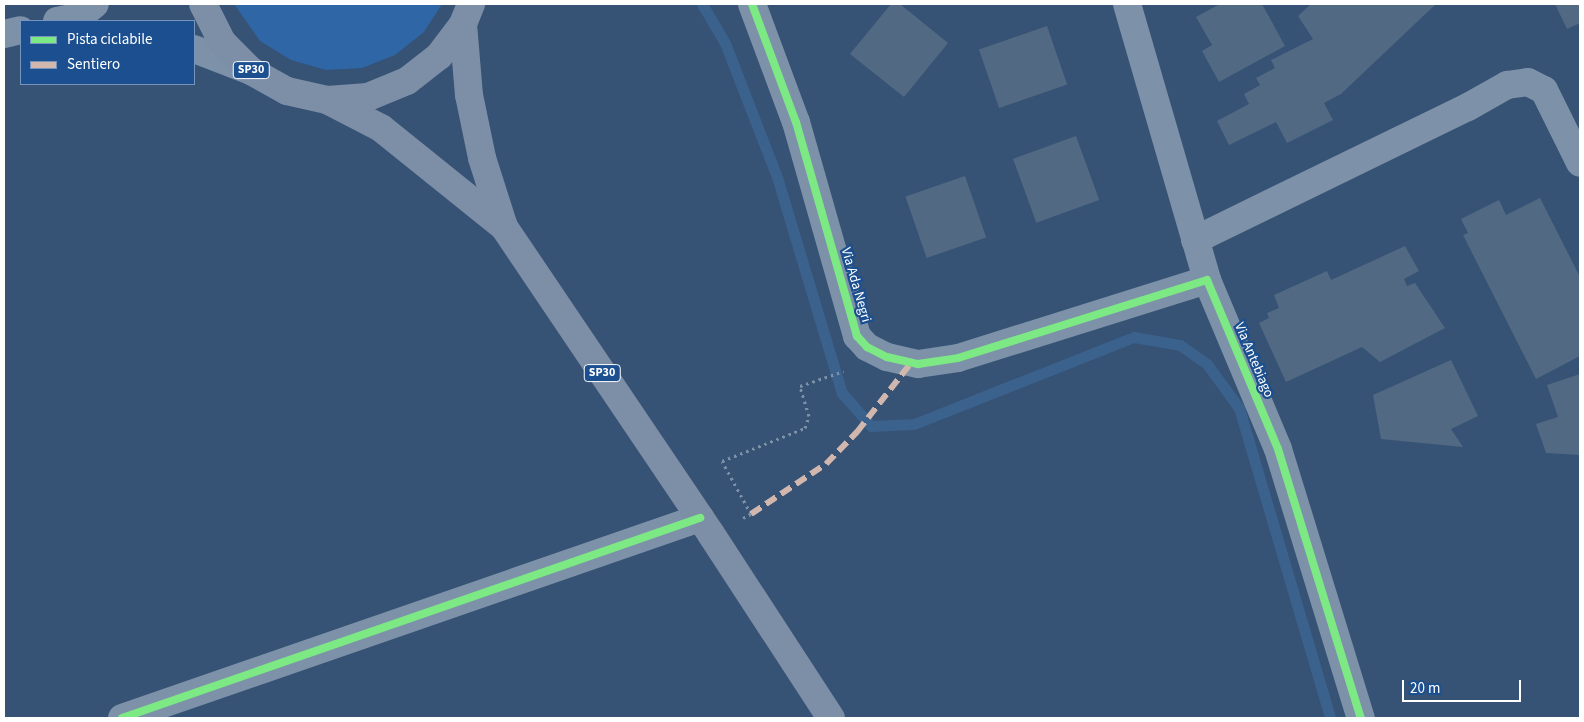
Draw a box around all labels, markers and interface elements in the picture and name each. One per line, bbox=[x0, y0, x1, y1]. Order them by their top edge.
legend bbox=[20, 20, 195, 85]
text: Pista ciclabile bbox=[67, 29, 152, 50]
text: Sentiero bbox=[67, 54, 120, 75]
road number: SP30 bbox=[232, 60, 270, 80]
street label: Via Ada Negri bbox=[837, 246, 875, 324]
street label: Via Antebiago bbox=[1231, 320, 1277, 400]
road number: SP30 bbox=[583, 363, 621, 382]
scale bar bbox=[1404, 670, 1523, 702]
text: 20 m bbox=[1410, 678, 1440, 699]

